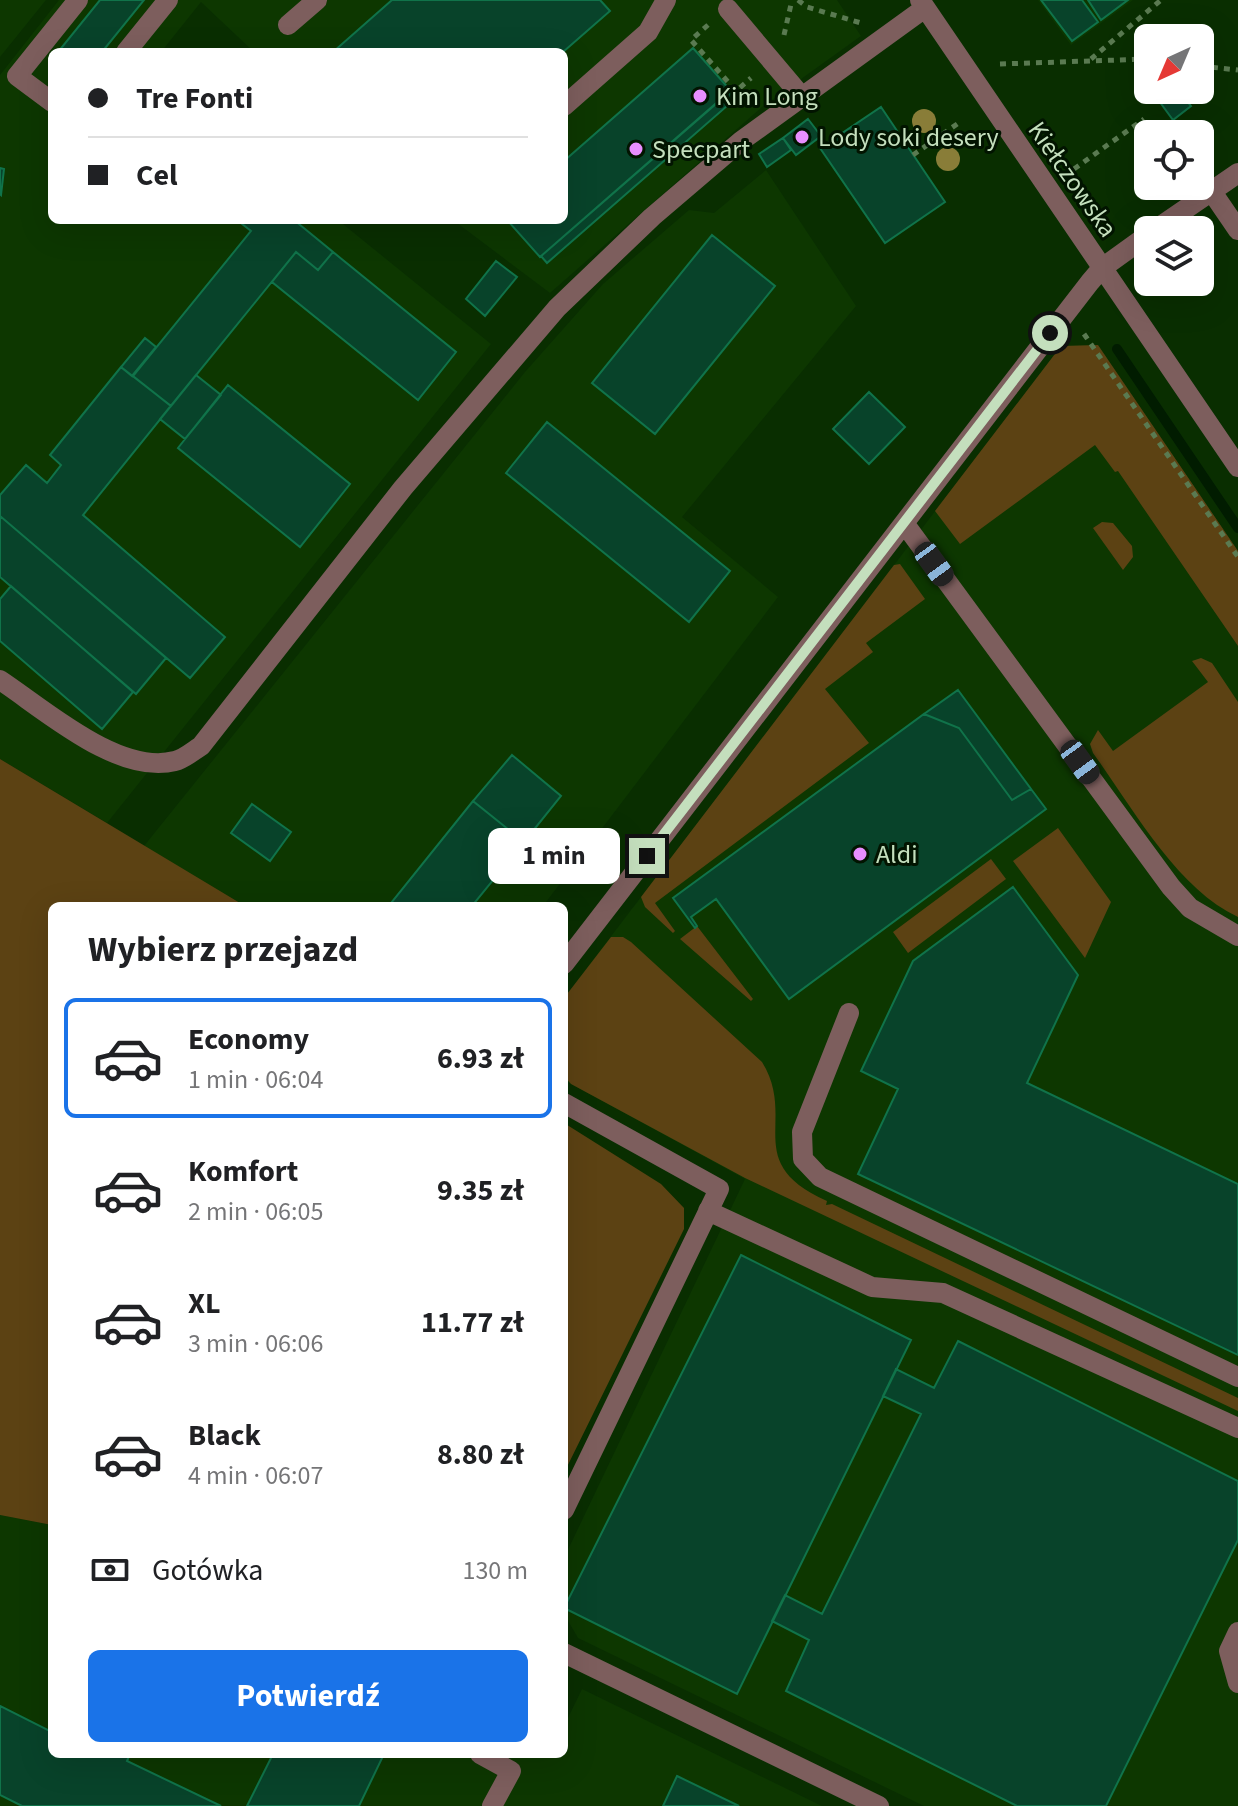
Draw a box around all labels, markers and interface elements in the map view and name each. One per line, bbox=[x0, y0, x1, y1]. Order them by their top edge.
north arrow bbox=[1134, 24, 1214, 104]
map controls bbox=[1134, 24, 1214, 296]
text: Tre Fonti bbox=[136, 77, 253, 120]
place label: Kim Long bbox=[716, 78, 818, 115]
marker: Kim Long bbox=[691, 87, 709, 105]
street label: Kiełczowska bbox=[1019, 114, 1126, 245]
place label: Lody soki desery bbox=[818, 119, 999, 156]
button: locate bbox=[1134, 120, 1214, 200]
marker: Lody soki desery bbox=[793, 128, 811, 146]
place label: Specpart bbox=[652, 131, 750, 168]
marker: Specpart bbox=[627, 140, 645, 158]
text: Cel bbox=[136, 154, 178, 197]
button: layers bbox=[1134, 216, 1214, 296]
route start bbox=[1032, 315, 1068, 351]
car bbox=[910, 538, 958, 590]
car bbox=[1056, 736, 1104, 788]
callout: 1 min bbox=[487, 828, 619, 884]
place label: Aldi bbox=[876, 836, 918, 873]
text: 1 min bbox=[522, 837, 586, 874]
route end bbox=[629, 838, 665, 874]
marker: Aldi bbox=[851, 845, 869, 863]
text: Wybierz przejazd bbox=[88, 924, 358, 975]
text: Economy bbox=[188, 1018, 309, 1061]
icon: car bbox=[92, 1022, 164, 1094]
text: 6.93 zł bbox=[437, 1037, 524, 1080]
text: 1 min · 06:04 bbox=[188, 1061, 323, 1098]
text: Komfort bbox=[188, 1150, 298, 1193]
icon: car bbox=[92, 1154, 164, 1226]
text: 9.35 zł bbox=[437, 1169, 524, 1212]
text: 2 min · 06:05 bbox=[188, 1193, 323, 1230]
text: XL bbox=[188, 1282, 221, 1325]
icon: car bbox=[92, 1286, 164, 1358]
text: 11.77 zł bbox=[421, 1301, 524, 1344]
text: 3 min · 06:06 bbox=[188, 1325, 323, 1362]
text: Black bbox=[188, 1414, 261, 1457]
icon: car bbox=[92, 1418, 164, 1490]
text: 8.80 zł bbox=[437, 1433, 524, 1476]
text: 4 min · 06:07 bbox=[188, 1457, 323, 1494]
icon: cash bbox=[88, 1548, 132, 1592]
text: Gotówka bbox=[152, 1549, 263, 1592]
text: 130 m bbox=[462, 1552, 528, 1589]
button: Potwierdź bbox=[88, 1650, 528, 1742]

